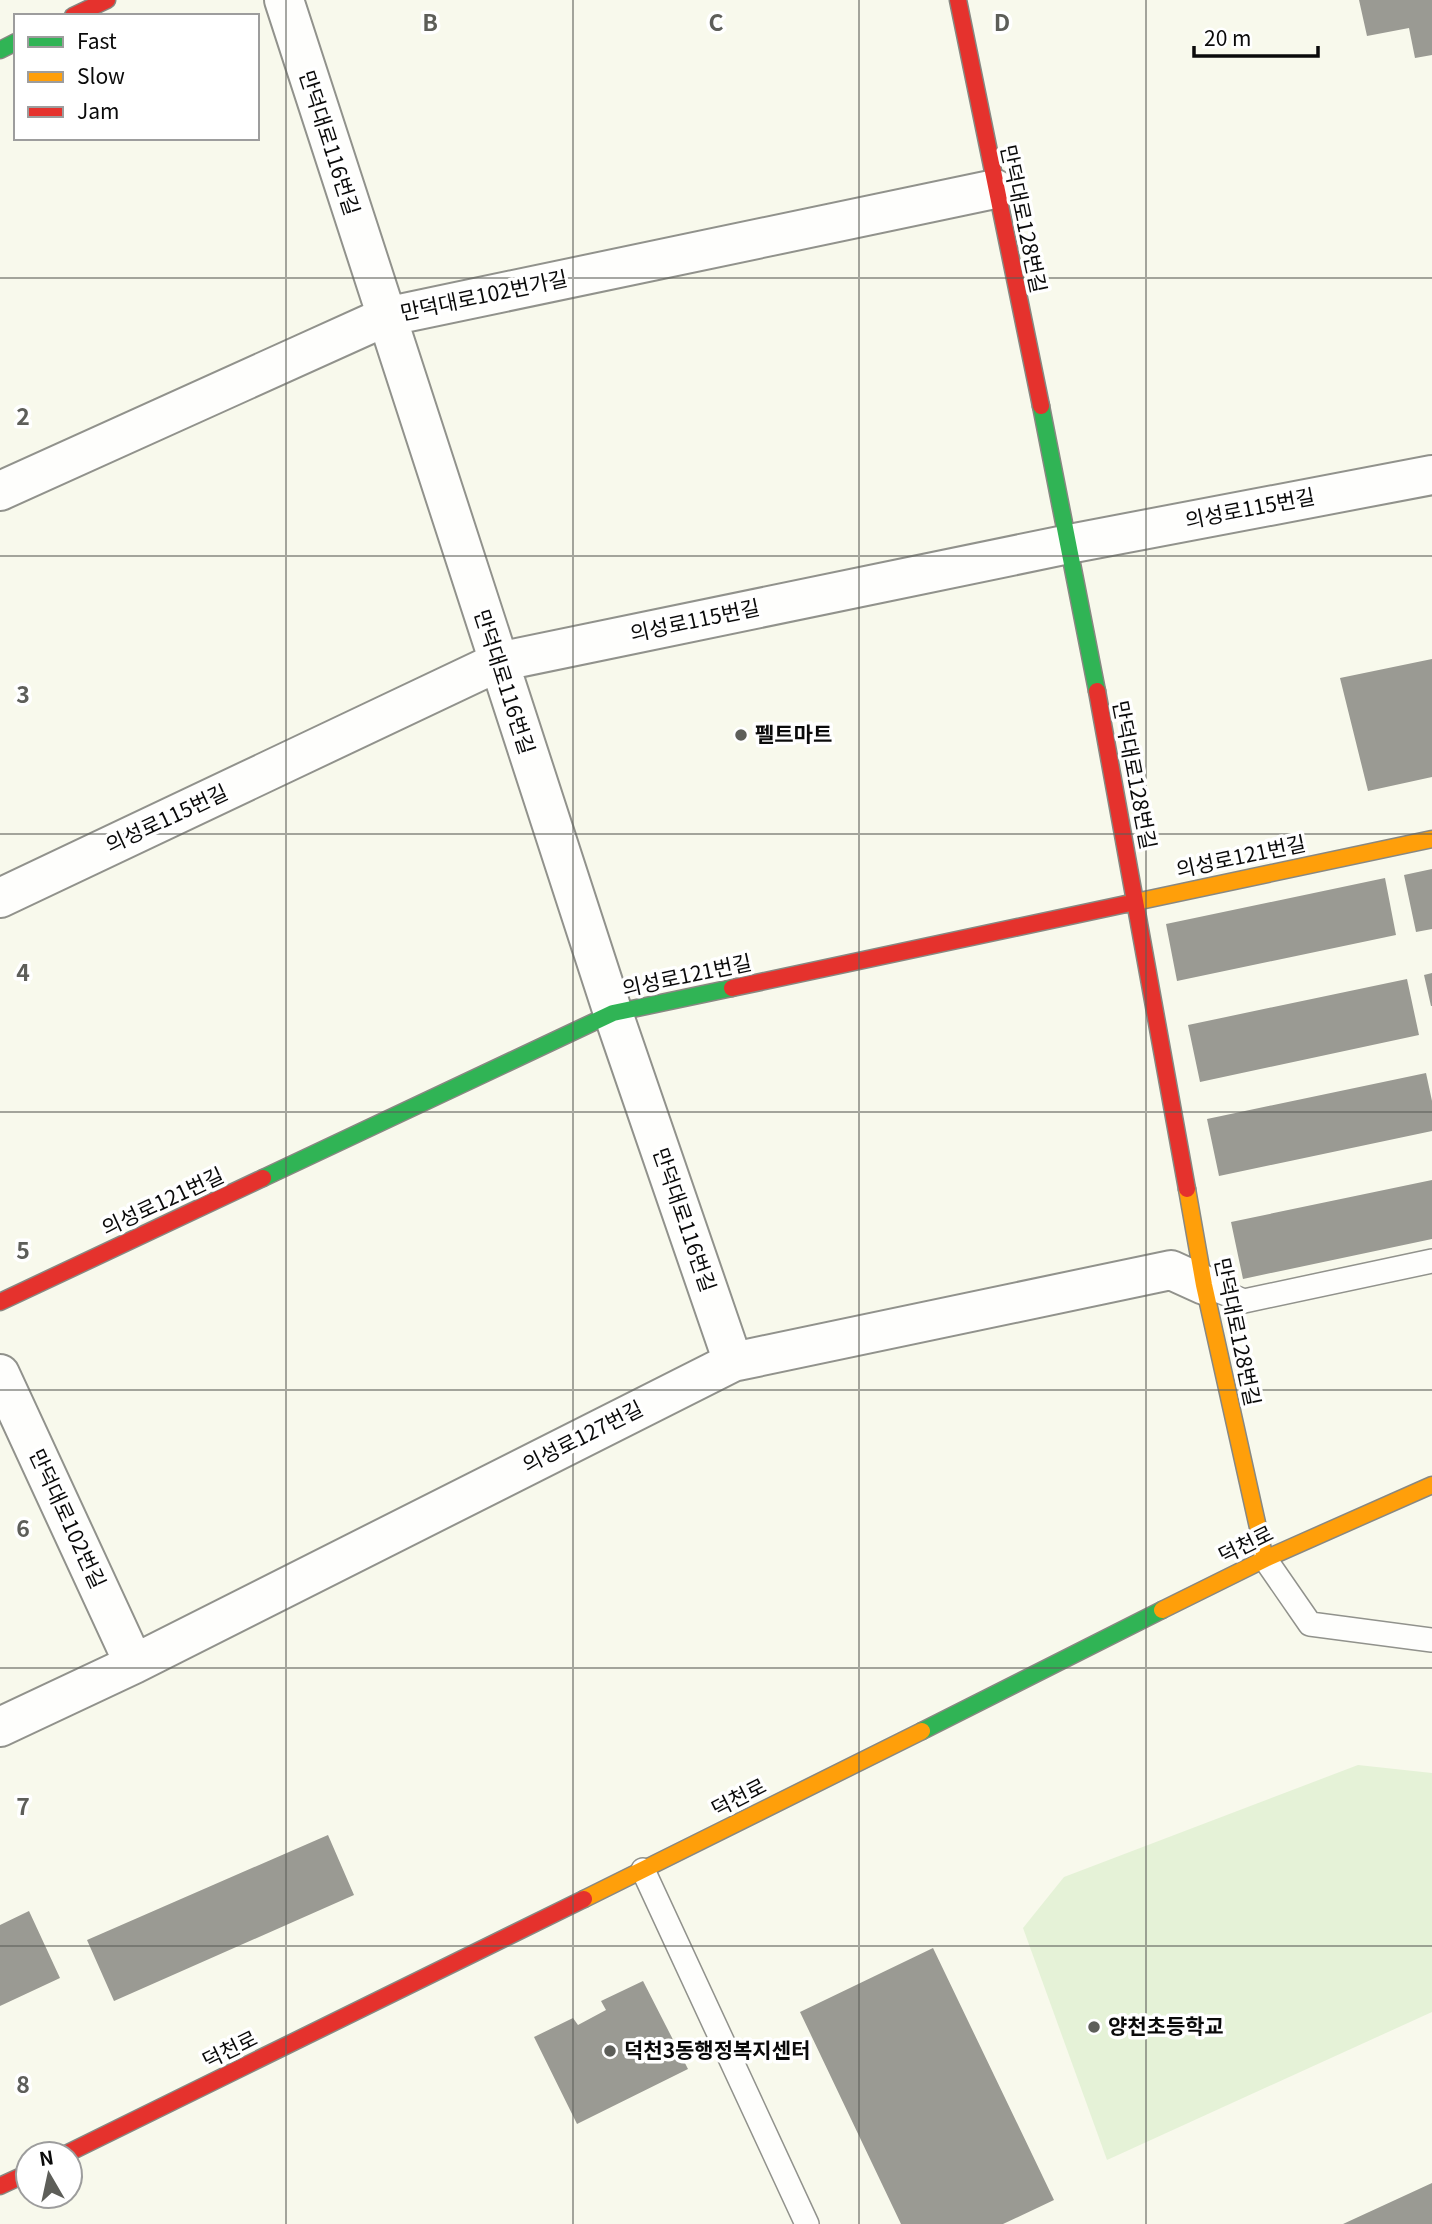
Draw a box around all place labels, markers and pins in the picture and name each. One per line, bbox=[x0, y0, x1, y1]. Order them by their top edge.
place label: 펠트마트 bbox=[755, 718, 832, 748]
marker: 펠트마트 bbox=[733, 727, 749, 743]
place label: 양천초등학교 bbox=[1108, 2010, 1224, 2040]
marker: 양천초등학교 bbox=[1086, 2019, 1102, 2035]
place label: 덕천3동행정복지센터 bbox=[624, 2034, 810, 2064]
marker: 덕천3동행정복지센터 bbox=[602, 2043, 618, 2059]

